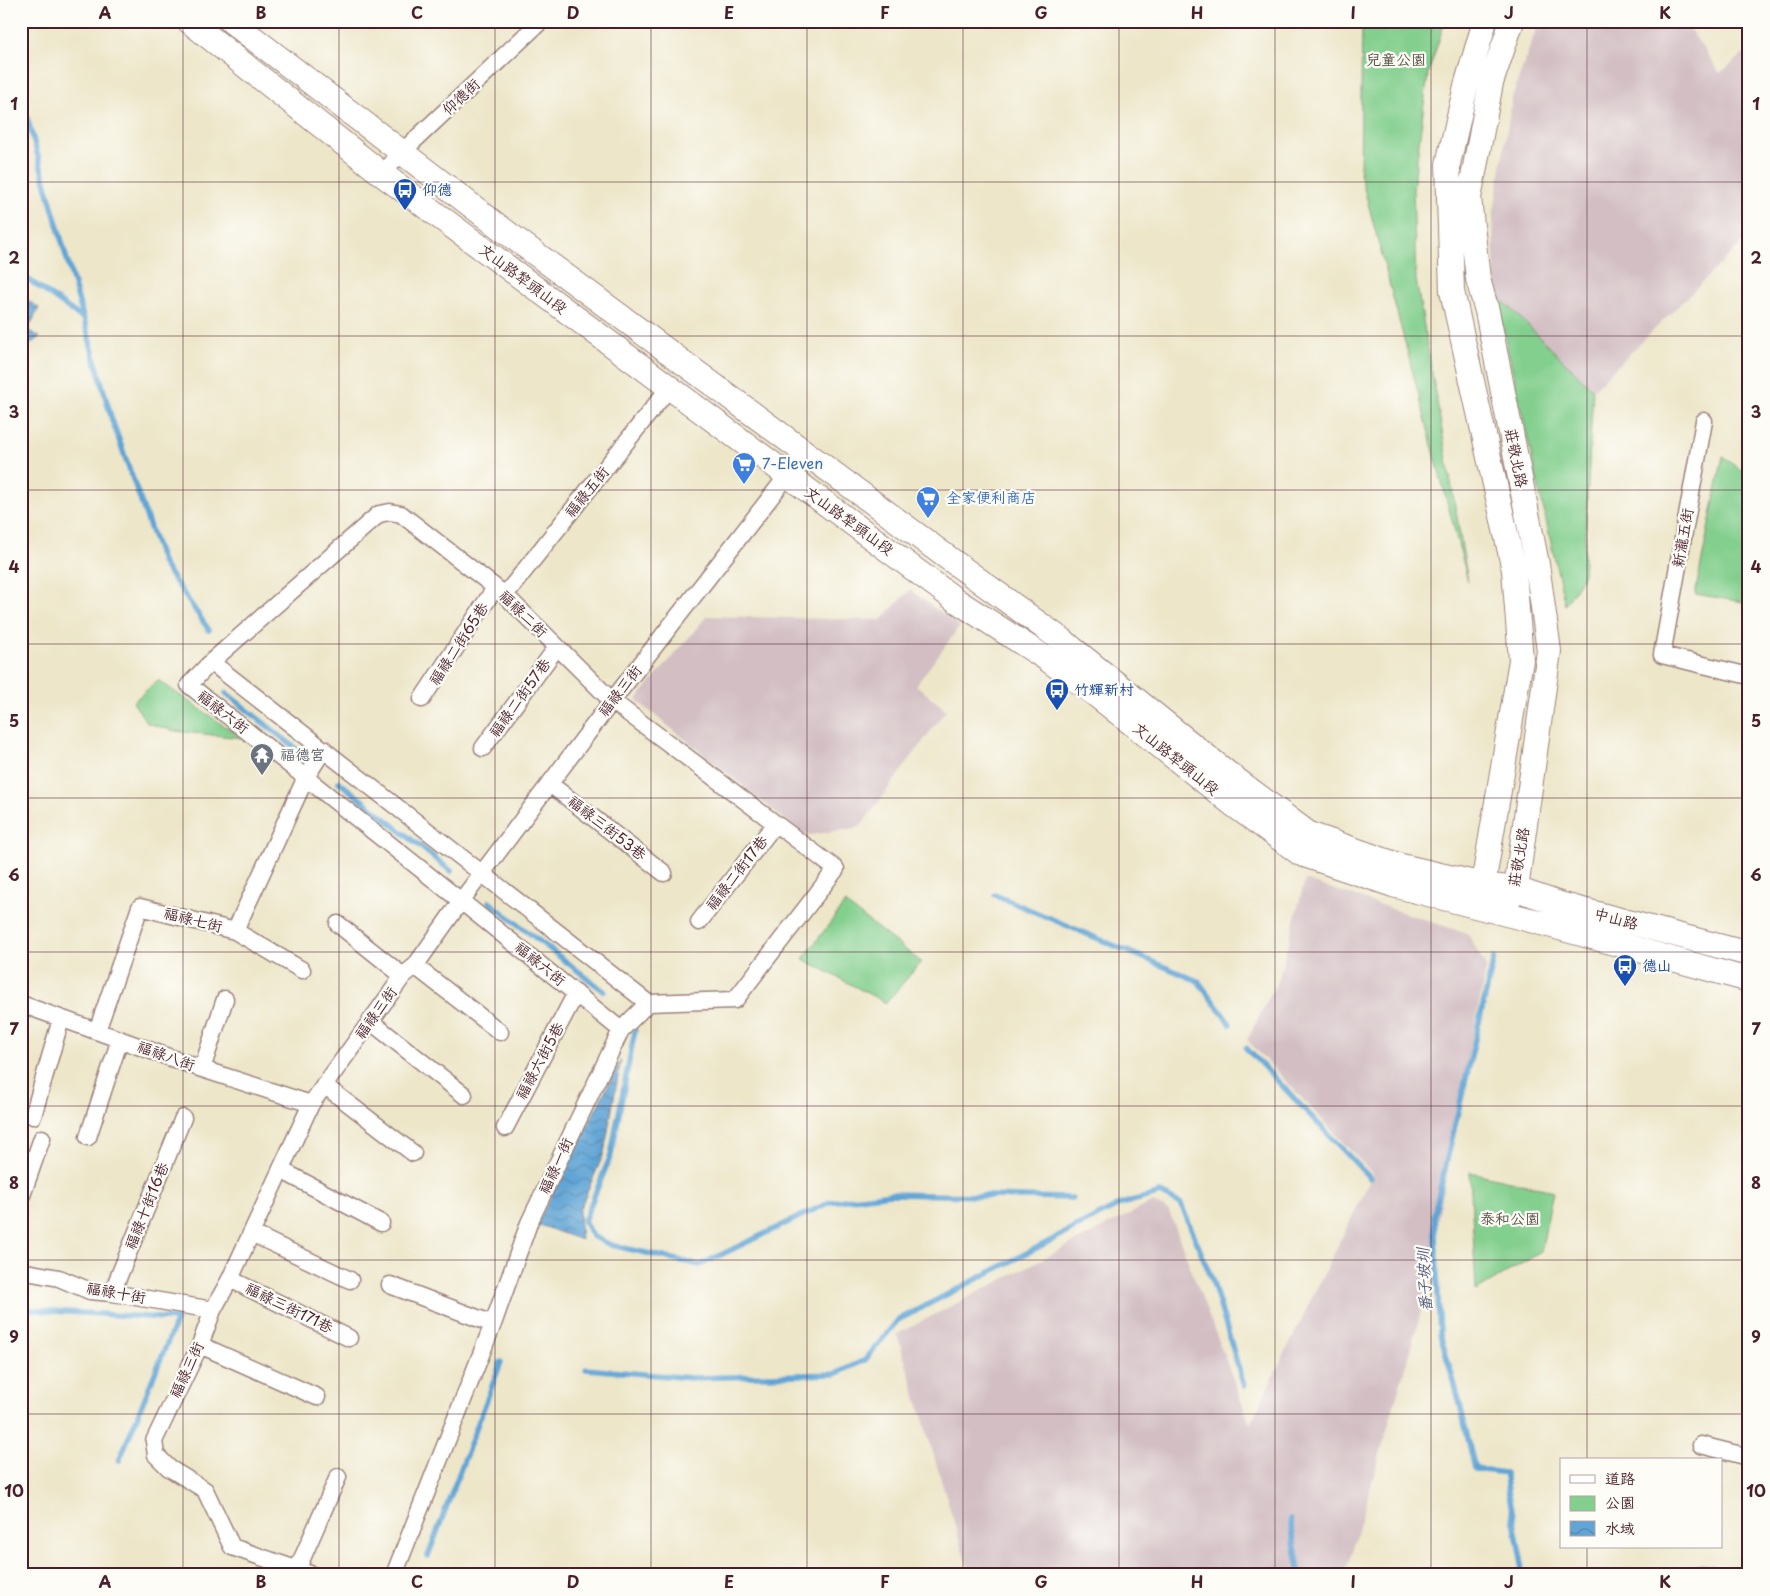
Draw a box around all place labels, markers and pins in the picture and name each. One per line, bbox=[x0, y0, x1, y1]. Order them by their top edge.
bus stop icon: 仰德 bbox=[392, 177, 418, 211]
place label: 仰德 bbox=[422, 177, 452, 200]
supermarket icon: 7-Eleven bbox=[731, 451, 757, 485]
place label: 7-Eleven bbox=[762, 451, 823, 474]
supermarket icon: 全家便利商店 bbox=[915, 485, 941, 519]
place label: 全家便利商店 bbox=[946, 485, 1036, 508]
bus stop icon: 竹輝新村 bbox=[1044, 677, 1070, 711]
place label: 竹輝新村 bbox=[1074, 677, 1134, 700]
temple icon: 福德宮 bbox=[249, 742, 275, 776]
place label: 福德宮 bbox=[280, 742, 325, 765]
bus stop icon: 德山 bbox=[1612, 953, 1638, 987]
place label: 德山 bbox=[1642, 953, 1672, 976]

